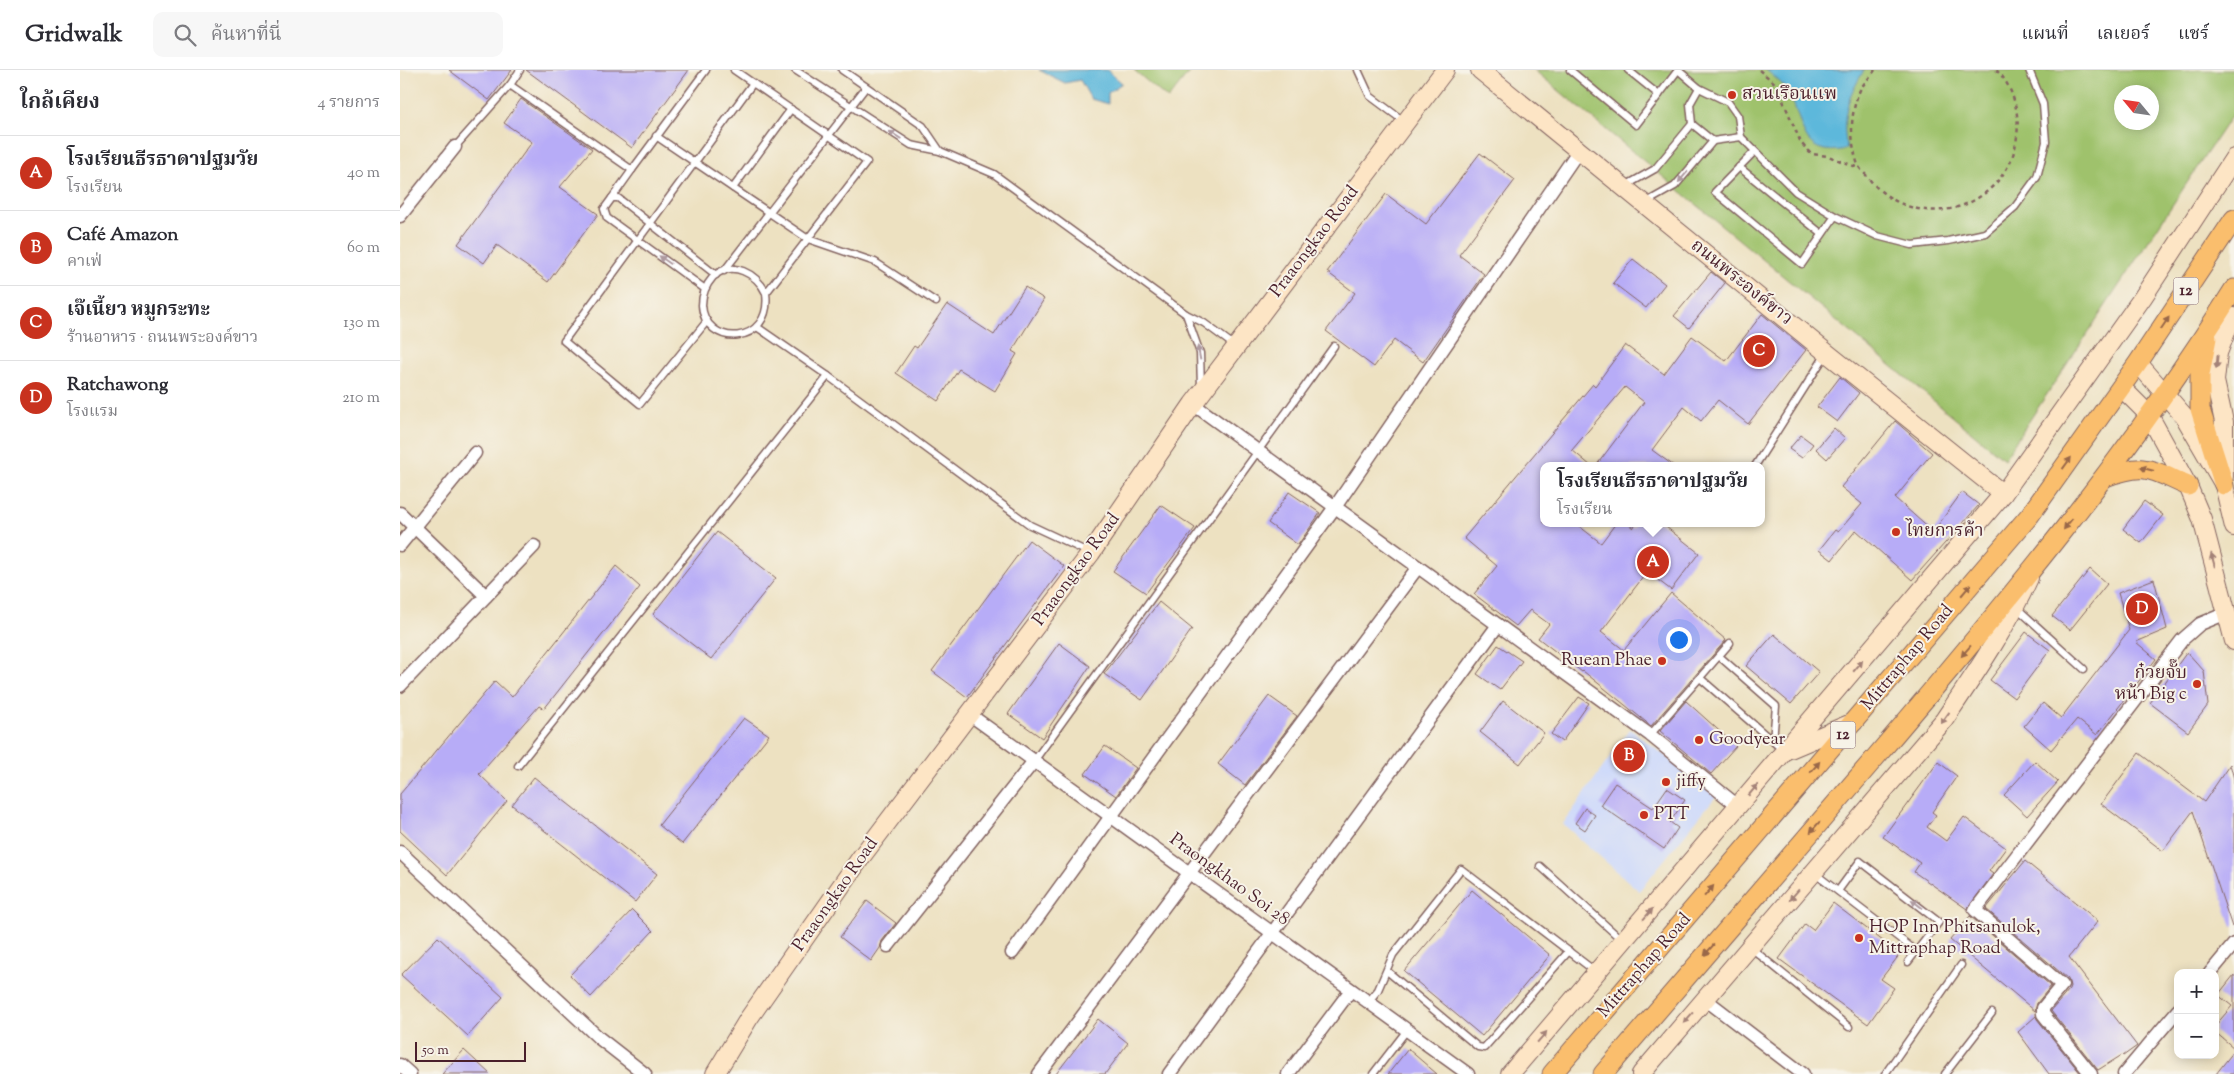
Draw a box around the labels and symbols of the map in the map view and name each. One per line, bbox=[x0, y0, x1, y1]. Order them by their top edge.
place label: สวนเรึอนเเพ bbox=[1742, 82, 1837, 108]
north arrow bbox=[2114, 85, 2159, 130]
marker: สวนเรึอนเเพ bbox=[1726, 89, 1738, 101]
one-way arrow bbox=[888, 131, 902, 140]
one-way arrow bbox=[1677, 170, 1688, 183]
street label: Praaongkao Road bbox=[1264, 181, 1366, 303]
street label: ถนนพระองค์ขาว bbox=[1684, 234, 1798, 332]
one-way arrow bbox=[659, 255, 672, 266]
road number: 12 bbox=[2174, 278, 2198, 305]
one-way arrow bbox=[2160, 316, 2170, 329]
pin: C bbox=[1743, 332, 1775, 370]
one-way arrow bbox=[1195, 345, 1203, 360]
one-way arrow bbox=[2213, 354, 2221, 370]
one-way arrow bbox=[2062, 456, 2072, 470]
one-way arrow bbox=[2139, 465, 2155, 473]
street label: Praaongkao Road bbox=[1027, 508, 1127, 632]
one-way arrow bbox=[2063, 517, 2074, 530]
place label: ไทยการค้า bbox=[1905, 518, 1984, 545]
marker: ไทยการค้า bbox=[1890, 526, 1902, 538]
pin: A bbox=[1637, 543, 1669, 581]
one-way arrow bbox=[2209, 552, 2217, 567]
one-way arrow bbox=[1960, 584, 1971, 597]
pin: D bbox=[2126, 590, 2158, 628]
street label: Mittraphap Road bbox=[1856, 599, 1960, 717]
your location bbox=[1666, 627, 1692, 653]
one-way arrow bbox=[1961, 644, 1972, 657]
place label: Ruean Phae bbox=[1561, 648, 1652, 674]
marker: Ruean Phae bbox=[1656, 655, 1668, 667]
place label: ก๋วยจั๊บ หน้า Big c bbox=[2115, 658, 2187, 708]
one-way arrow bbox=[1852, 660, 1864, 672]
marker: ก๋วยจั๊บ หน้า Big c bbox=[2191, 678, 2203, 690]
one-way arrow bbox=[1940, 711, 1950, 725]
road number: 12 bbox=[1830, 722, 1856, 748]
place label: Goodyear bbox=[1709, 727, 1785, 753]
marker: Goodyear bbox=[1693, 734, 1705, 746]
pin: B bbox=[1613, 737, 1645, 775]
one-way arrow bbox=[1809, 762, 1821, 774]
place label: jiffy bbox=[1676, 769, 1706, 795]
marker: jiffy bbox=[1660, 776, 1672, 788]
one-way arrow bbox=[1747, 784, 1758, 796]
place label: PTT bbox=[1654, 802, 1690, 828]
marker: PTT bbox=[1638, 809, 1650, 821]
one-way arrow bbox=[1810, 821, 1821, 833]
street label: Praongkhao Soi 28 bbox=[1164, 828, 1294, 932]
street label: Praaongkao Road bbox=[787, 833, 885, 957]
one-way arrow bbox=[1704, 884, 1715, 897]
one-way arrow bbox=[1789, 888, 1800, 901]
one-way arrow bbox=[1910, 899, 1923, 910]
one-way arrow bbox=[1642, 907, 1653, 920]
street label: Mittraphap Road bbox=[1592, 908, 1698, 1024]
place label: HOP Inn Phitsanulok, Mittraphap Road bbox=[1869, 915, 2041, 962]
marker: HOP Inn Phitsanulok, Mittraphap Road bbox=[1853, 932, 1865, 944]
one-way arrow bbox=[1703, 944, 1715, 956]
one-way arrow bbox=[1683, 1011, 1694, 1024]
one-way arrow bbox=[1536, 1031, 1547, 1043]
scale bar bbox=[415, 1039, 526, 1062]

